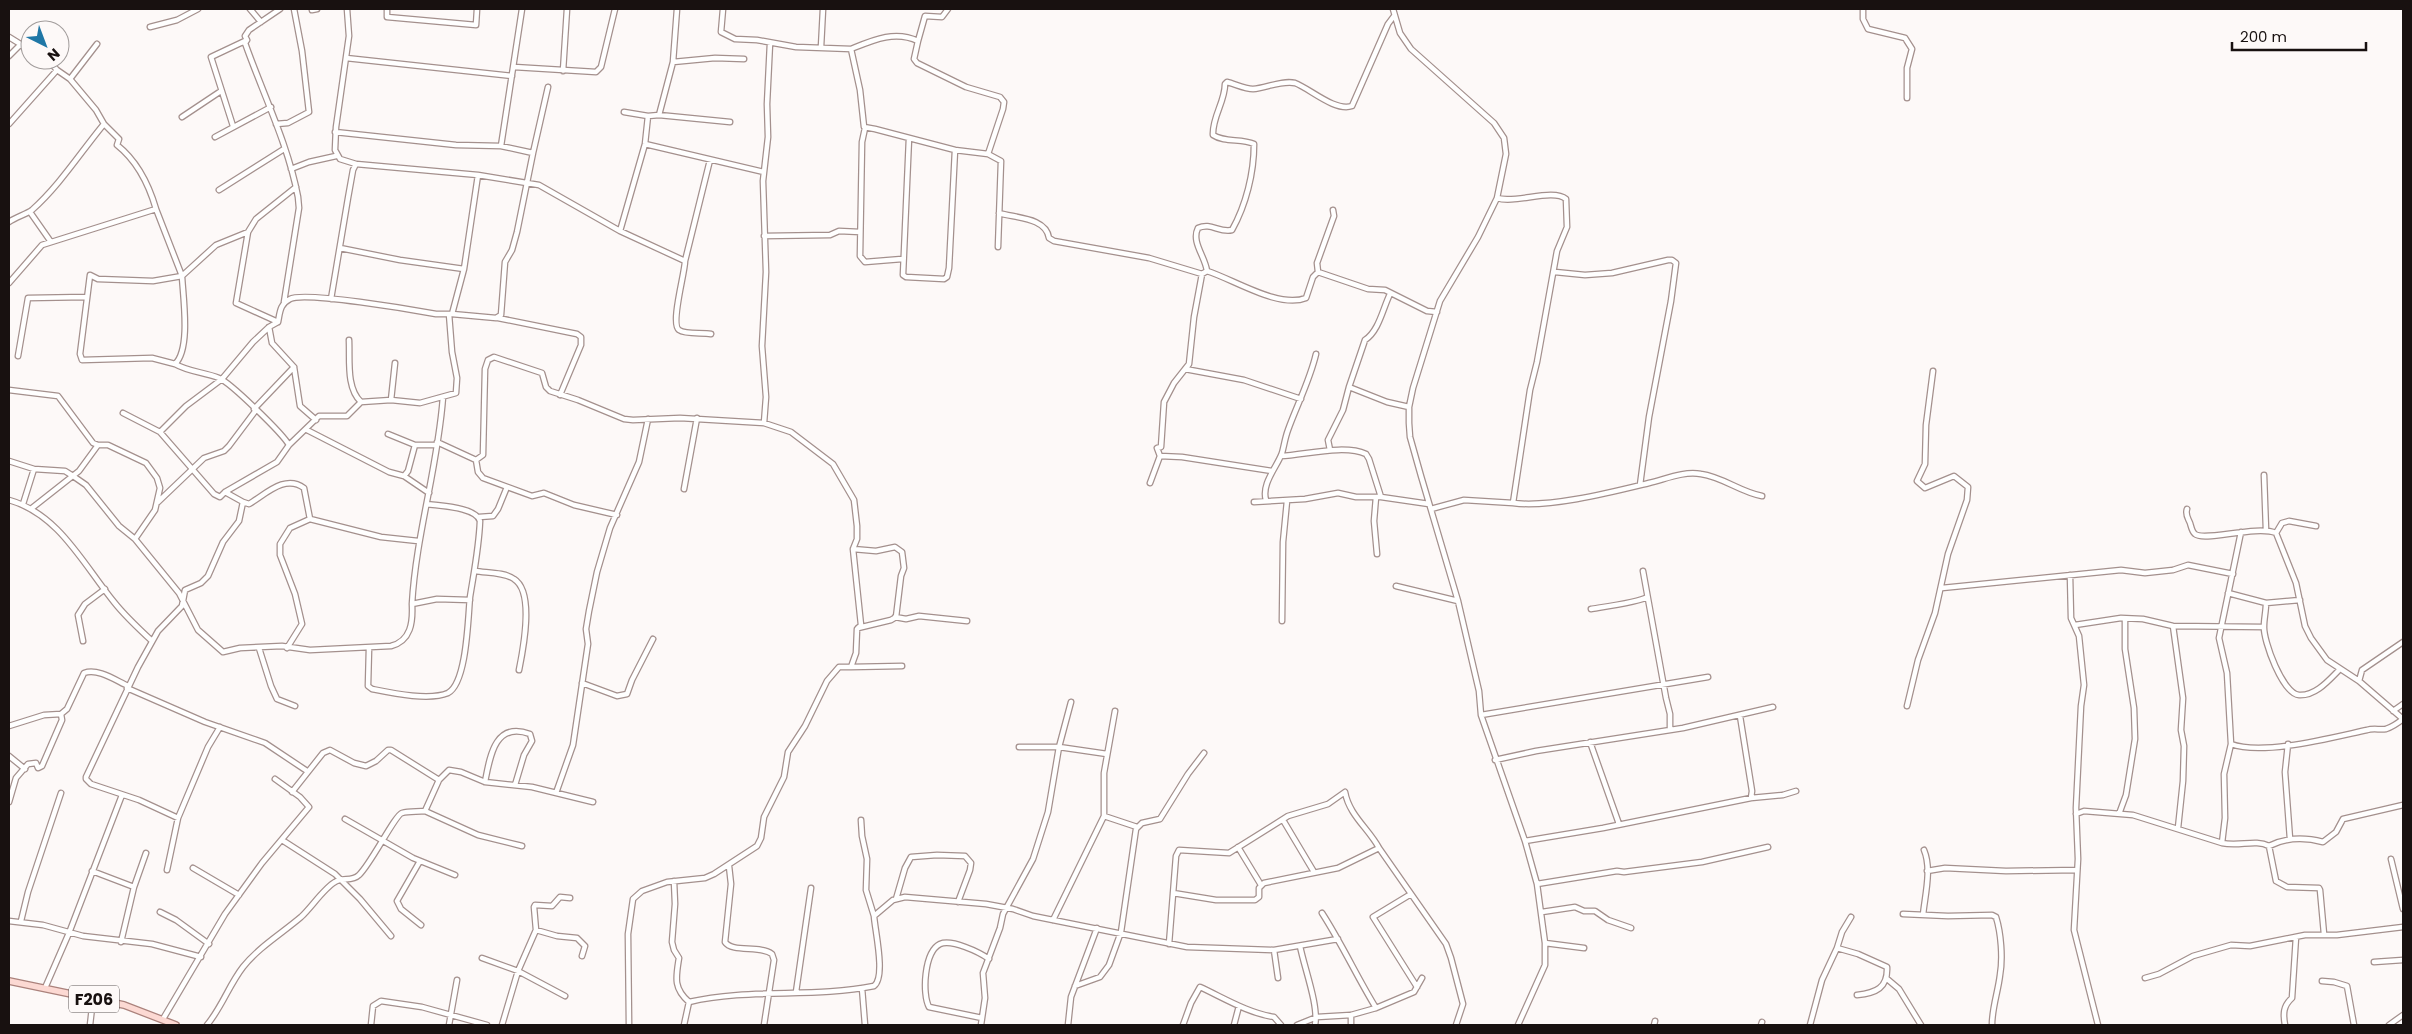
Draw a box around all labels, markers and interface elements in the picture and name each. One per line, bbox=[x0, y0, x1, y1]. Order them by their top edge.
north arrow bbox=[20, 20, 70, 70]
scale bar bbox=[2232, 20, 2366, 52]
text: 200 m bbox=[2240, 26, 2287, 47]
text: N bbox=[43, 44, 64, 66]
road number: F206 bbox=[69, 986, 119, 1012]

